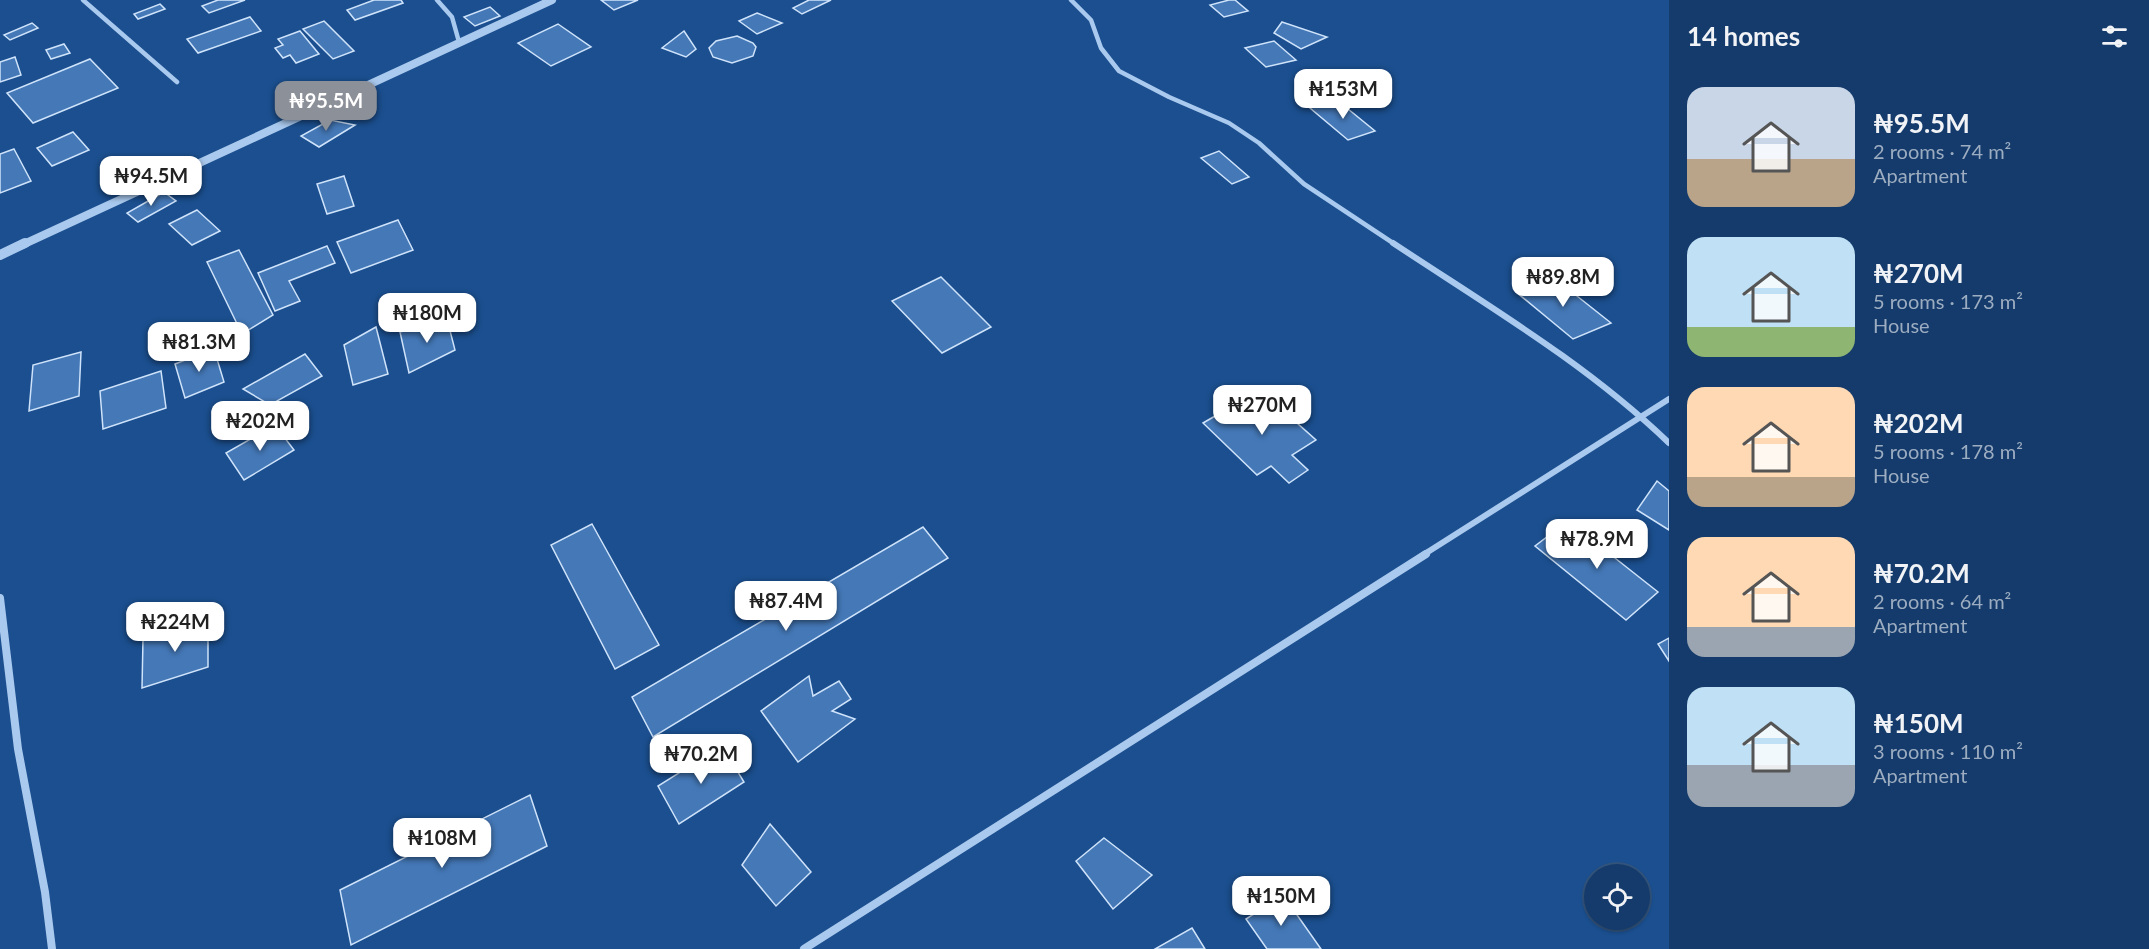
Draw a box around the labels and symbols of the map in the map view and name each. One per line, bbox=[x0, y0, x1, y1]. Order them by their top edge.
pin: ₦153M bbox=[1301, 69, 1385, 120]
pin: ₦95.5M bbox=[277, 81, 375, 132]
pin: ₦94.5M bbox=[102, 156, 200, 207]
pin: ₦89.8M bbox=[1514, 257, 1612, 308]
pin: ₦180M bbox=[385, 293, 469, 344]
pin: ₦81.3M bbox=[150, 322, 248, 373]
pin: ₦270M bbox=[1220, 385, 1304, 436]
pin: ₦202M bbox=[218, 401, 302, 452]
pin: ₦78.9M bbox=[1548, 519, 1646, 570]
pin: ₦87.4M bbox=[737, 581, 835, 632]
pin: ₦224M bbox=[133, 602, 217, 653]
pin: ₦70.2M bbox=[652, 734, 750, 785]
pin: ₦108M bbox=[400, 818, 484, 869]
pin: ₦150M bbox=[1239, 876, 1323, 927]

